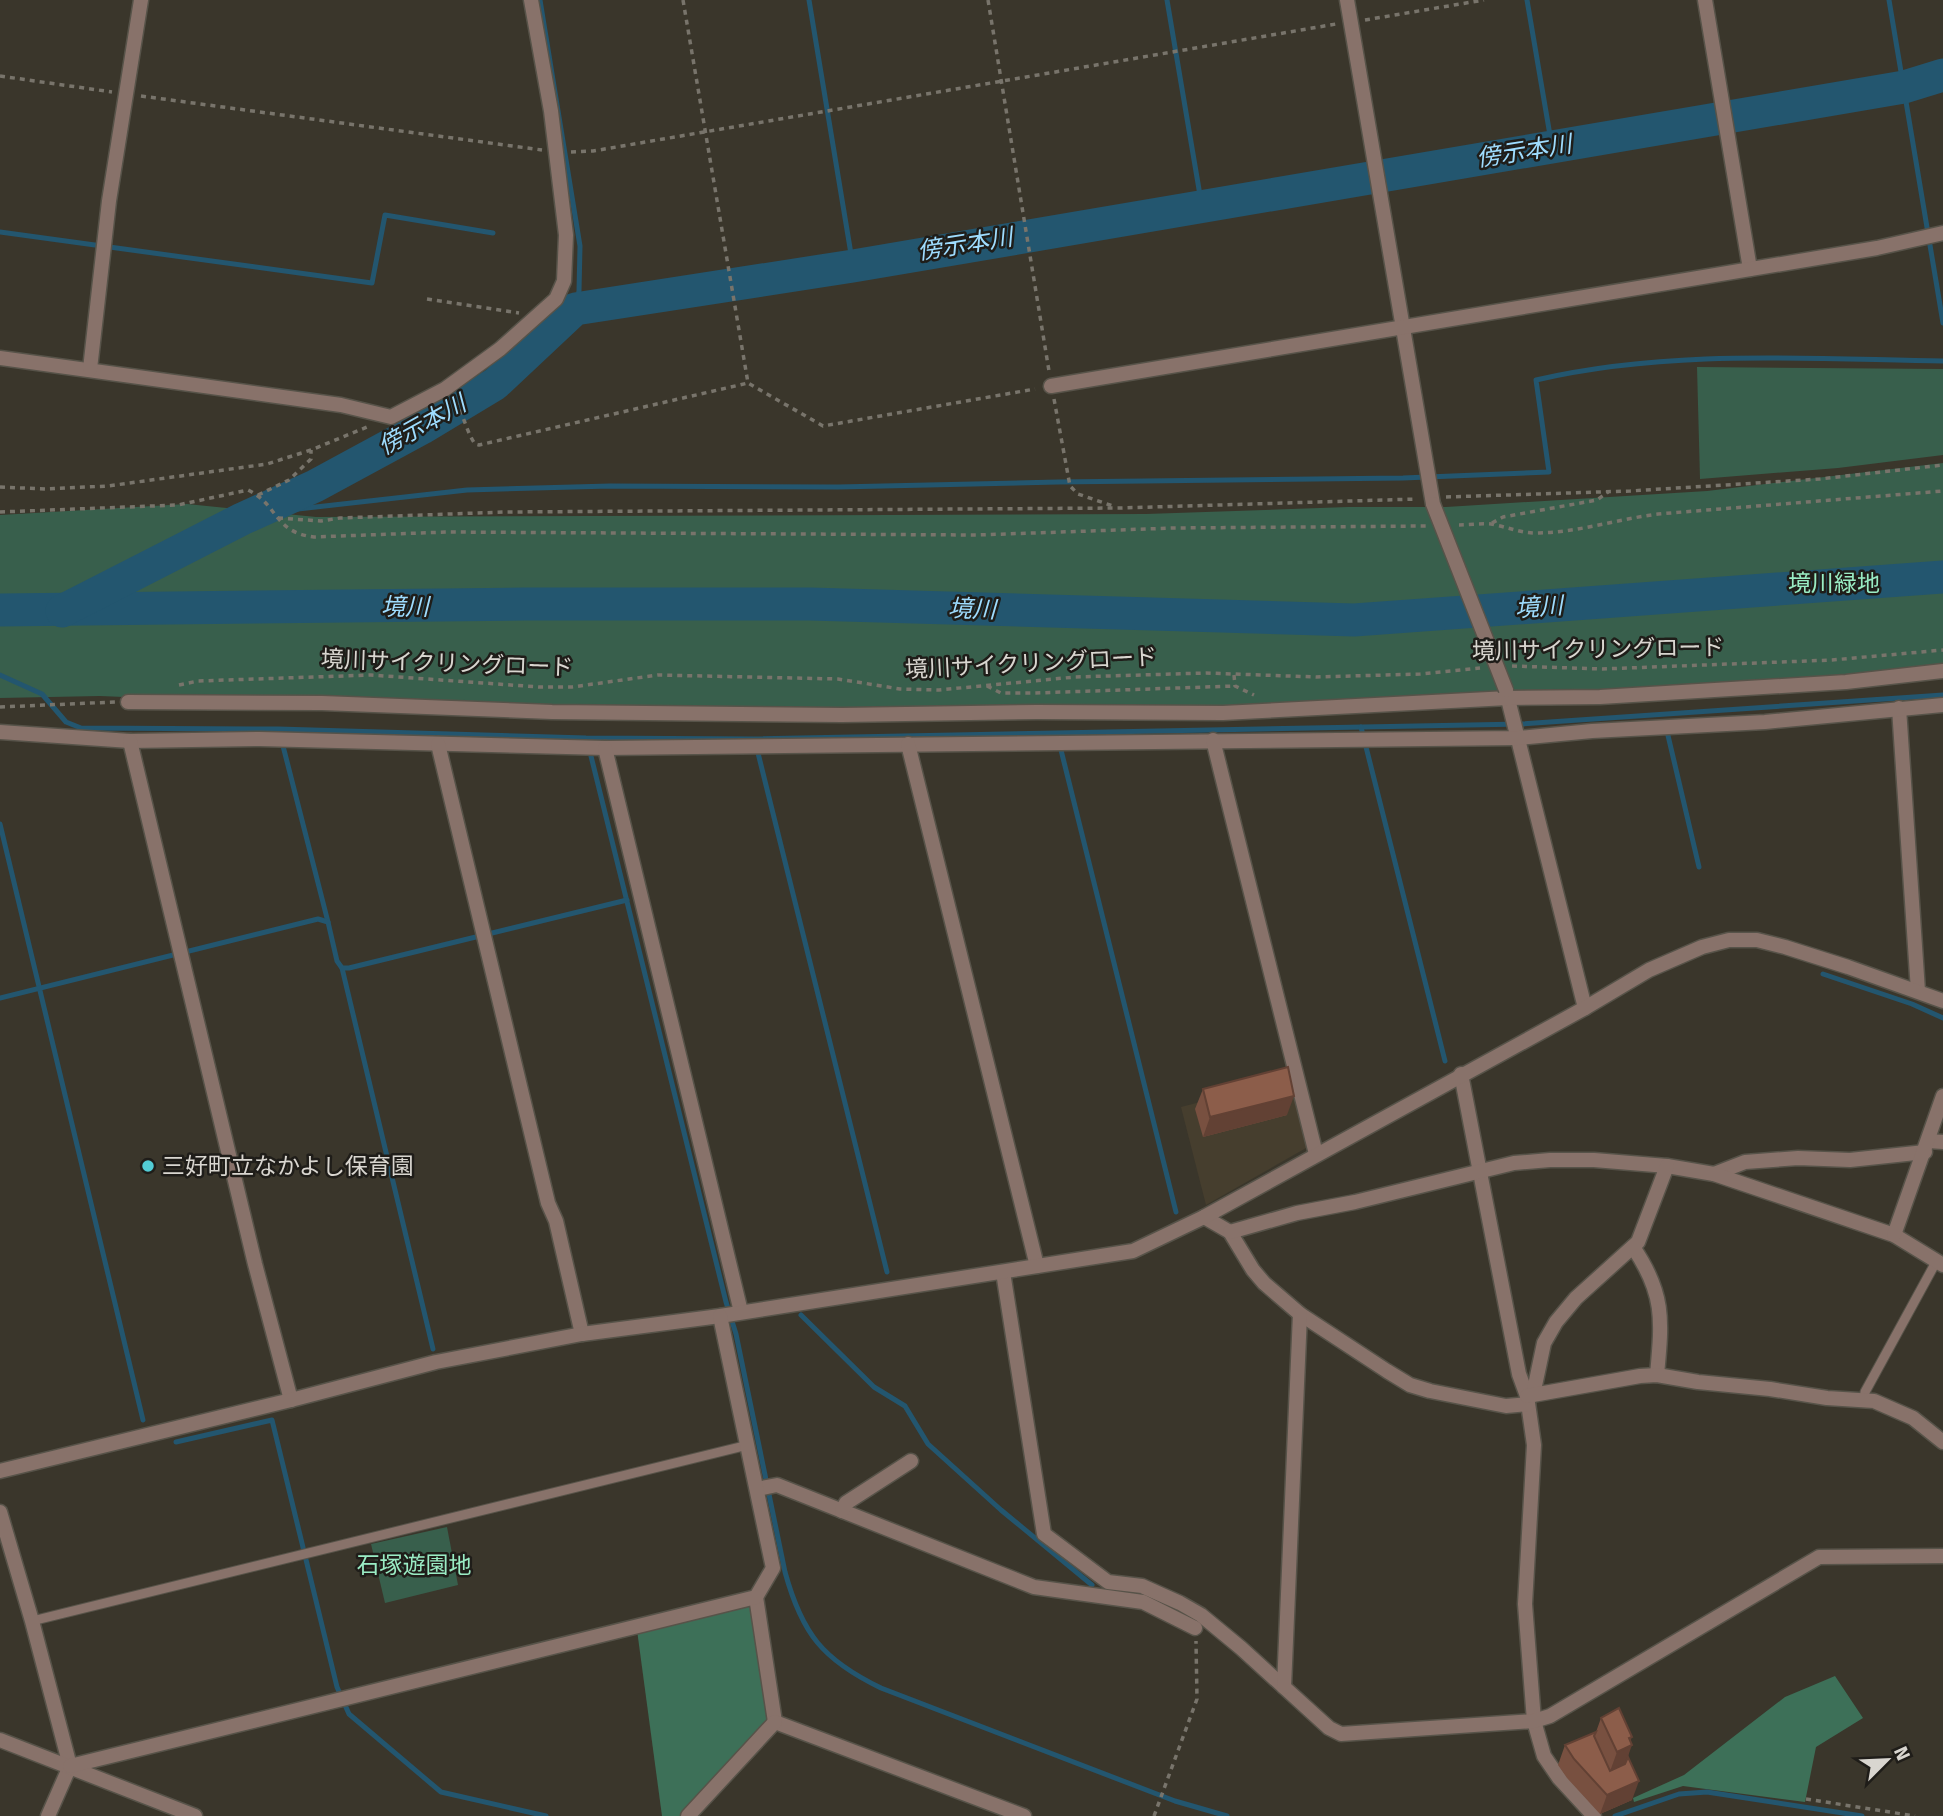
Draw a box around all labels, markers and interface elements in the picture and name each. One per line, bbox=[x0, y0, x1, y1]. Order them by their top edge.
water label: 傍示本川 bbox=[1474, 129, 1577, 172]
water label: 傍示本川 bbox=[915, 222, 1018, 265]
water label: 傍示本川 bbox=[373, 388, 473, 461]
park label: 境川緑地 bbox=[1788, 569, 1880, 597]
water label: 境川 bbox=[1514, 591, 1567, 623]
water label: 境川 bbox=[381, 593, 432, 621]
water label: 境川 bbox=[948, 594, 999, 624]
street label: 境川サイクリングロード bbox=[1472, 633, 1724, 665]
street label: 境川サイクリングロード bbox=[904, 642, 1158, 684]
street label: 境川サイクリングロード bbox=[320, 645, 574, 681]
place label: 三好町立なかよし保育園 bbox=[162, 1152, 414, 1180]
marker: 三好町立なかよし保育園 bbox=[140, 1158, 156, 1174]
park label: 石塚遊園地 bbox=[357, 1551, 472, 1579]
north arrow bbox=[1852, 1725, 1922, 1795]
text: N bbox=[1889, 1743, 1915, 1764]

